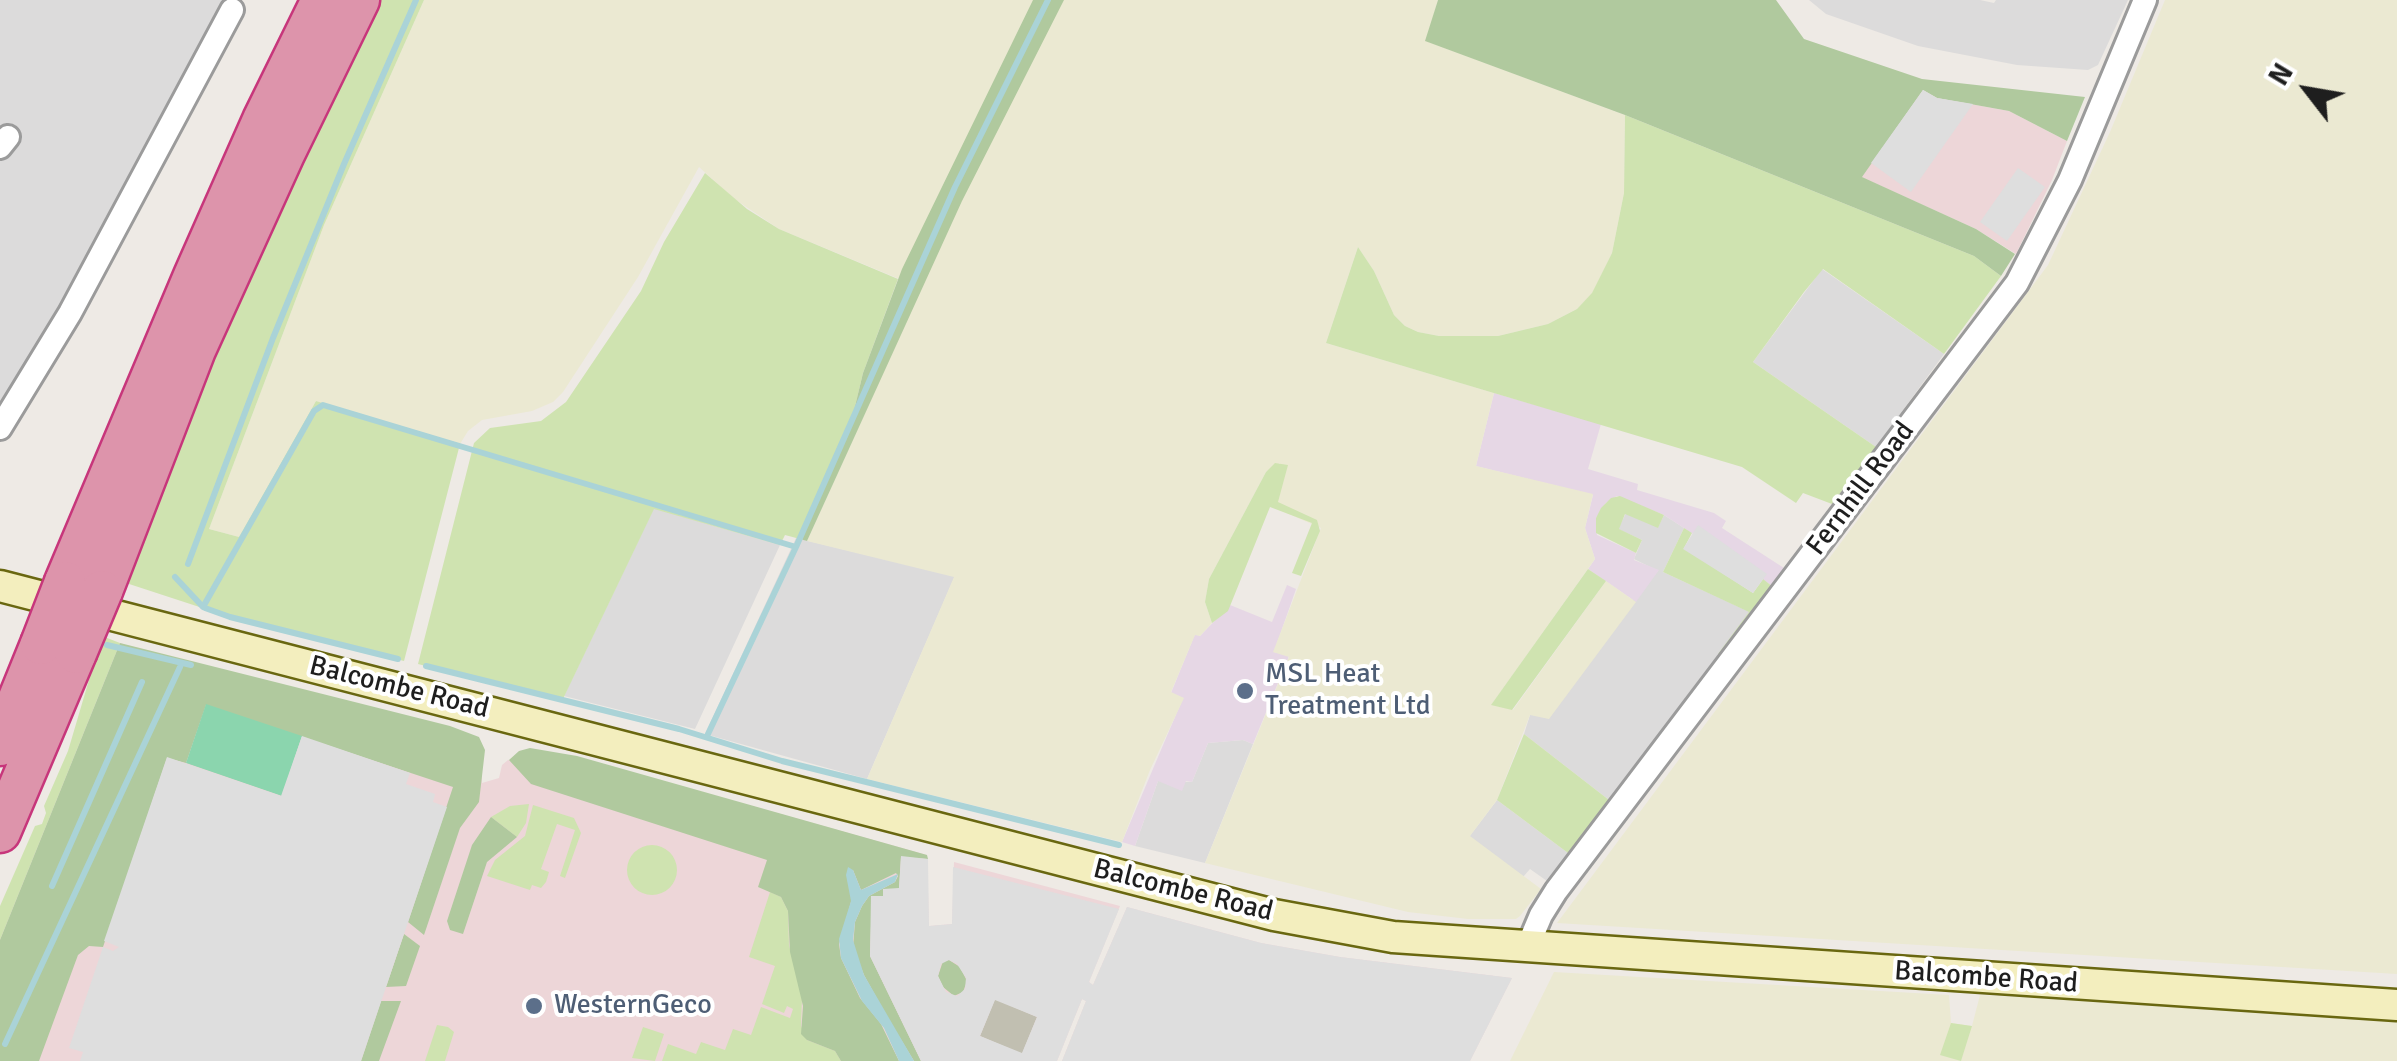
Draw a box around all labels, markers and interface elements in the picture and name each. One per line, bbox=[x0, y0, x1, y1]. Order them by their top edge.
north arrow bbox=[2257, 40, 2357, 140]
text: N bbox=[2262, 57, 2301, 92]
street label: Fernhill Road bbox=[1800, 416, 1922, 562]
street label: Balcombe Road bbox=[306, 649, 492, 727]
place label: MSL Heat Treatment Ltd bbox=[1265, 658, 1431, 724]
marker: MSL Heat Treatment Ltd bbox=[1234, 680, 1256, 702]
street label: Balcombe Road bbox=[1090, 852, 1276, 930]
street label: Balcombe Road bbox=[1893, 955, 2079, 1001]
place label: WesternGeco bbox=[554, 989, 712, 1023]
marker: WesternGeco bbox=[523, 995, 545, 1017]

